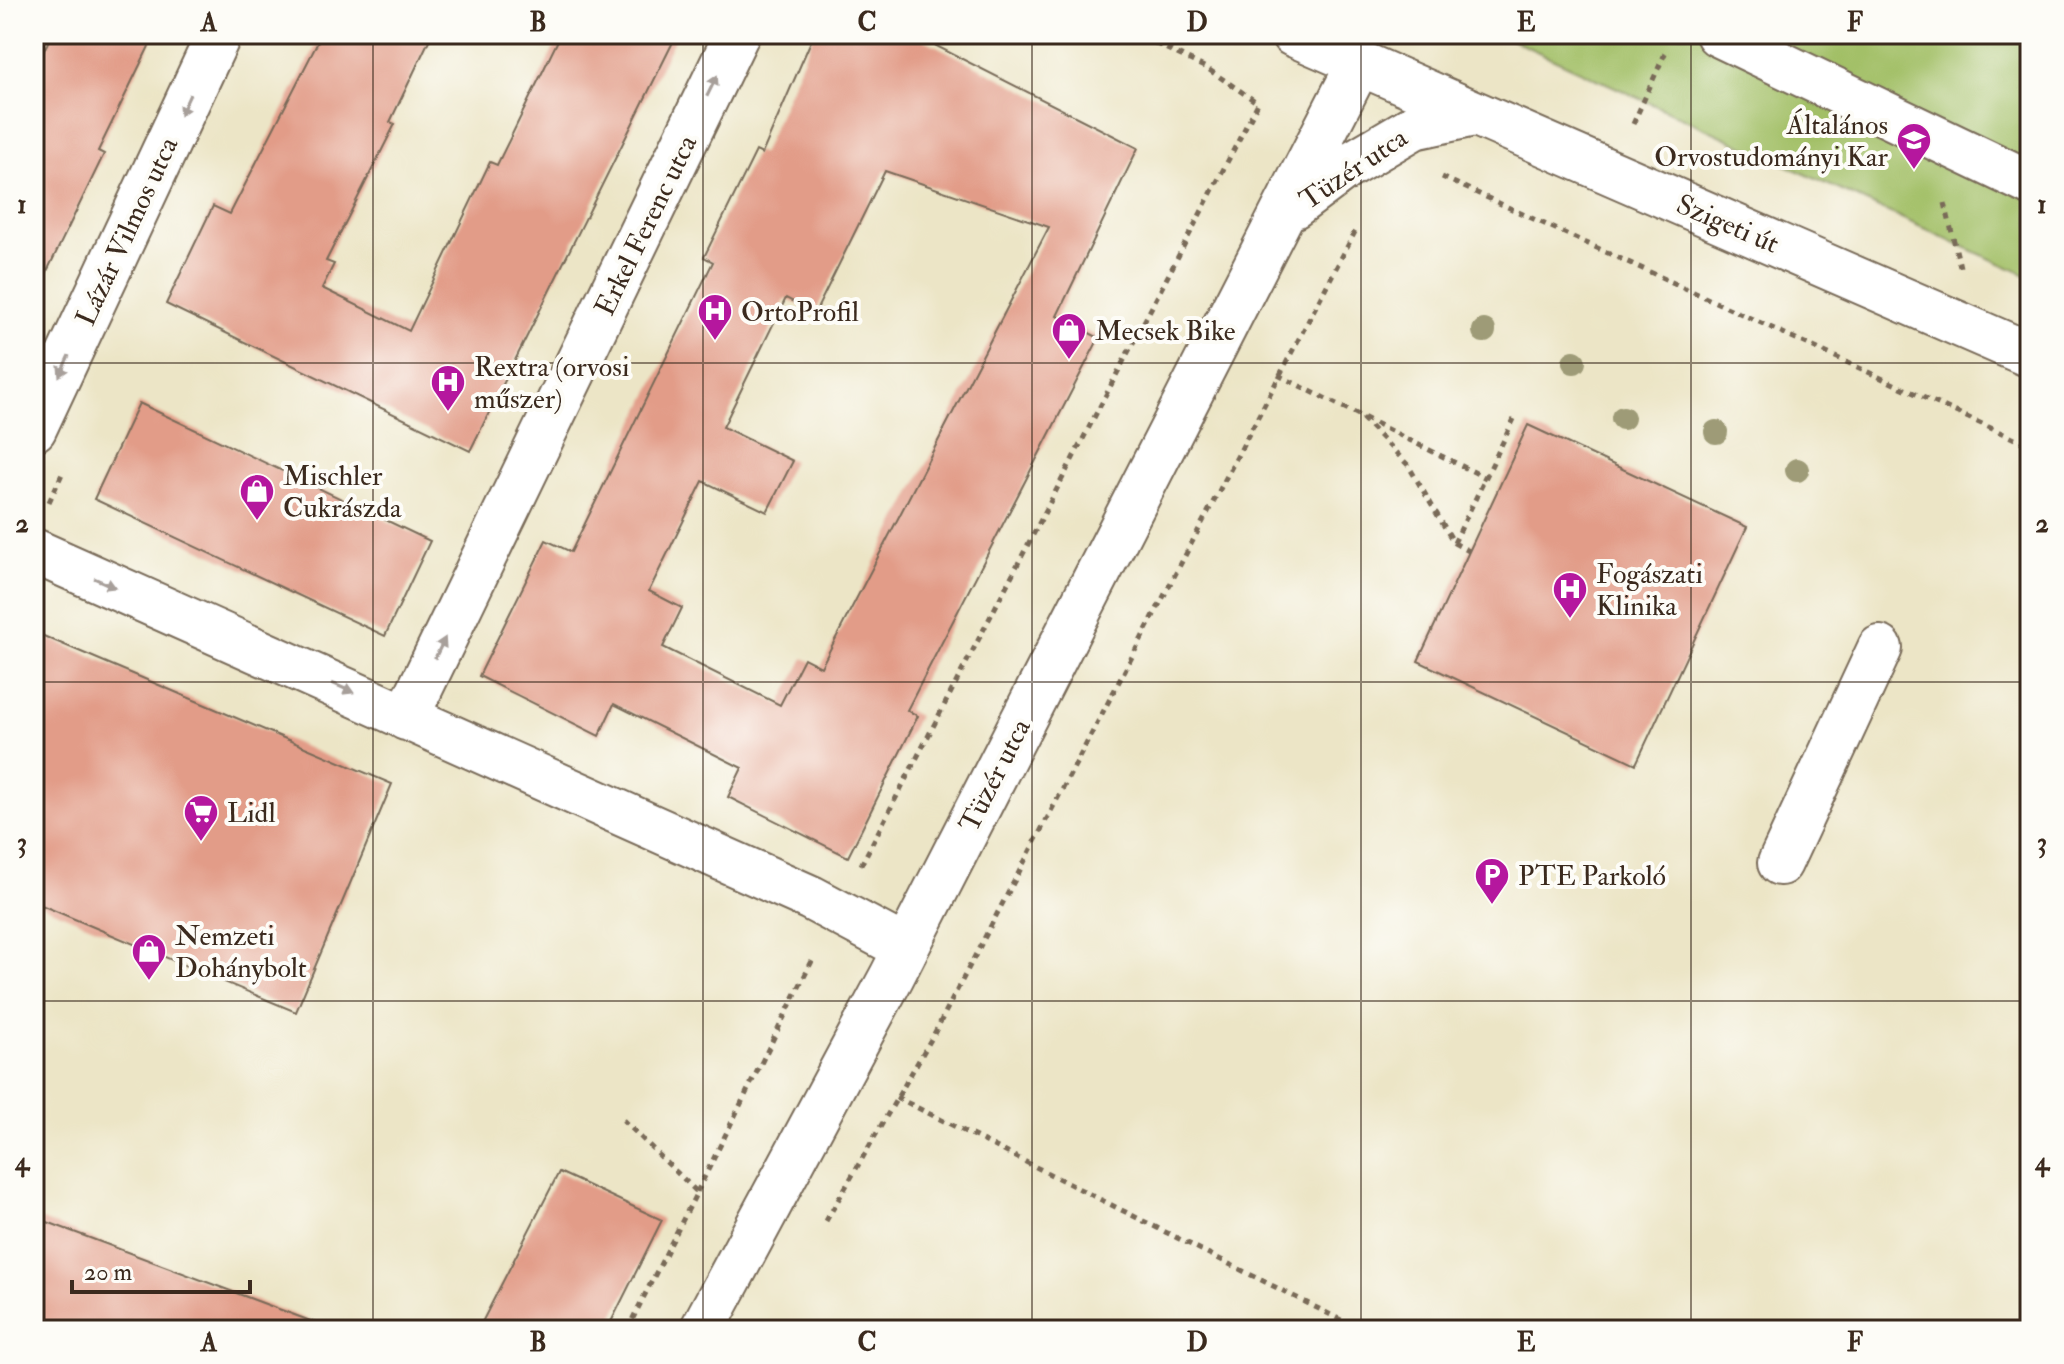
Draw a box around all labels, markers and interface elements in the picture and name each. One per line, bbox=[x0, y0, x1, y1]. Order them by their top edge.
text: A bbox=[200, 7, 218, 39]
text: B bbox=[529, 7, 547, 39]
text: C bbox=[857, 7, 877, 39]
text: D bbox=[1186, 7, 1208, 39]
text: E bbox=[1517, 7, 1536, 39]
text: F bbox=[1847, 7, 1864, 39]
one-way arrow bbox=[705, 74, 719, 98]
one-way arrow bbox=[179, 93, 192, 116]
place label: Általános Orvostudományi Kar bbox=[1654, 108, 1889, 175]
street label: Tüzér utca bbox=[1293, 120, 1415, 218]
school or university icon: Általános Orvostudományi Kar bbox=[1895, 121, 1933, 171]
street label: Erkel Ferenc utca bbox=[588, 129, 705, 322]
street label: Lázár Vilmos utca bbox=[68, 131, 187, 332]
street label: Szigeti út bbox=[1671, 187, 1784, 262]
text: 1 bbox=[17, 189, 27, 221]
text: 1 bbox=[2037, 189, 2047, 221]
hospital icon: OrtoProfil bbox=[696, 292, 734, 342]
place label: OrtoProfil bbox=[741, 295, 859, 330]
shop icon: Mecsek Bike bbox=[1050, 311, 1088, 361]
place label: Mecsek Bike bbox=[1095, 314, 1236, 349]
place label: Rextra (orvosi műszer) bbox=[474, 350, 629, 417]
one-way arrow bbox=[57, 354, 70, 377]
hospital icon: Rextra (orvosi műszer) bbox=[429, 363, 467, 413]
place label: Mischler Cukrászda bbox=[283, 459, 402, 526]
shop icon: Mischler Cukrászda bbox=[238, 472, 276, 522]
text: 2 bbox=[15, 508, 29, 540]
text: 2 bbox=[2035, 508, 2049, 540]
place label: Fogászati Klinika bbox=[1596, 557, 1703, 624]
hospital icon: Fogászati Klinika bbox=[1551, 570, 1589, 620]
one-way arrow bbox=[94, 576, 117, 590]
one-way arrow bbox=[433, 636, 447, 659]
one-way arrow bbox=[331, 681, 355, 695]
street label: Tüzér utca bbox=[952, 713, 1039, 838]
supermarket icon: Lidl bbox=[182, 793, 220, 843]
place label: Lidl bbox=[227, 796, 276, 831]
text: 3 bbox=[17, 827, 27, 859]
text: 3 bbox=[2037, 827, 2047, 859]
parking icon: PTE Parkoló bbox=[1473, 856, 1511, 906]
place label: PTE Parkoló bbox=[1518, 859, 1666, 894]
place label: Nemzeti Dohánybolt bbox=[175, 919, 307, 986]
shop icon: Nemzeti Dohánybolt bbox=[130, 932, 168, 982]
text: 4 bbox=[14, 1146, 31, 1178]
text: 4 bbox=[2034, 1146, 2051, 1178]
scale bar bbox=[72, 1244, 250, 1294]
text: 20 m bbox=[84, 1257, 133, 1288]
text: A bbox=[200, 1327, 218, 1359]
text: B bbox=[529, 1327, 547, 1359]
text: C bbox=[857, 1327, 877, 1359]
text: D bbox=[1186, 1327, 1208, 1359]
text: E bbox=[1517, 1327, 1536, 1359]
text: F bbox=[1847, 1327, 1864, 1359]

